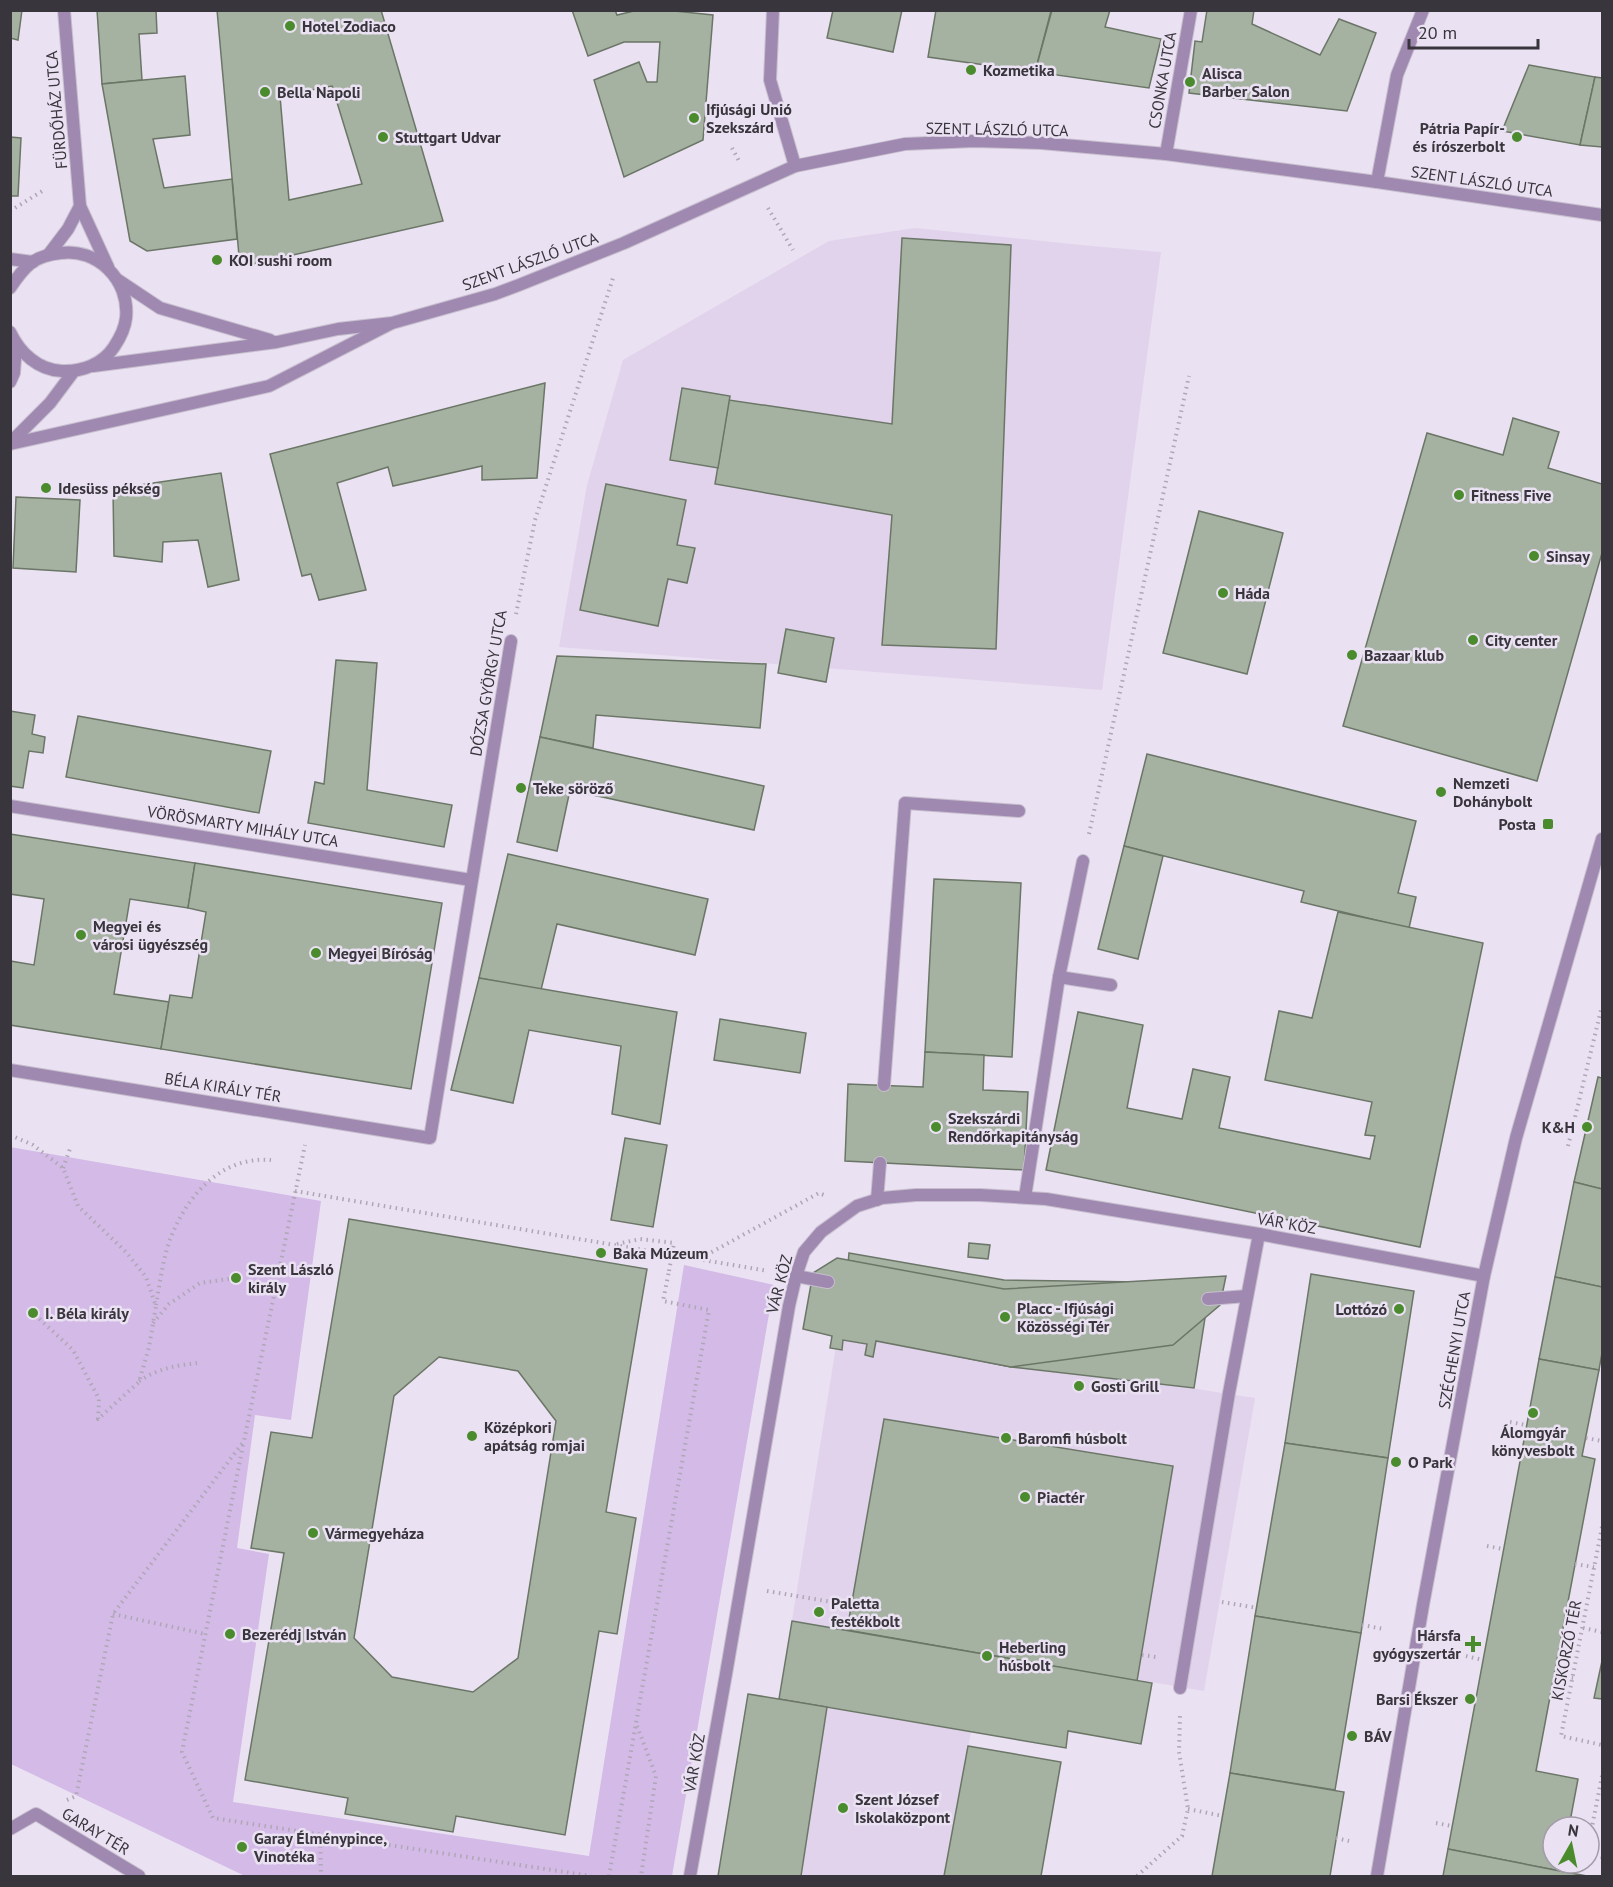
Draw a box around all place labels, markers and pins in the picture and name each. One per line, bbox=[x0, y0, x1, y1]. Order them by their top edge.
place label: Hotel Zodiaco bbox=[302, 16, 396, 36]
marker: Hotel Zodiaco bbox=[283, 19, 297, 33]
place label: Kozmetika bbox=[983, 60, 1055, 80]
marker: Kozmetika bbox=[964, 63, 978, 77]
place label: Alisca Barber Salon bbox=[1202, 63, 1290, 101]
marker: Alisca Barber Salon bbox=[1183, 75, 1197, 89]
place label: Bella Napoli bbox=[277, 82, 361, 102]
marker: Bella Napoli bbox=[258, 85, 272, 99]
place label: Ifjúsági Unió Szekszárd bbox=[706, 99, 792, 137]
marker: Ifjúsági Unió Szekszárd bbox=[687, 111, 701, 125]
place label: Pátria Papír- és írószerbolt bbox=[1412, 118, 1505, 156]
place label: Stuttgart Udvar bbox=[395, 127, 501, 147]
marker: Stuttgart Udvar bbox=[376, 130, 390, 144]
marker: Pátria Papír- és írószerbolt bbox=[1510, 130, 1524, 144]
place label: KOI sushi room bbox=[229, 250, 332, 270]
marker: KOI sushi room bbox=[210, 253, 224, 267]
place label: Idesüss pékség bbox=[58, 478, 160, 498]
marker: Idesüss pékség bbox=[39, 481, 53, 495]
place label: Fitness Five bbox=[1471, 485, 1552, 505]
marker: Fitness Five bbox=[1452, 488, 1466, 502]
place label: Sinsay bbox=[1546, 546, 1590, 566]
marker: Sinsay bbox=[1527, 549, 1541, 563]
place label: Háda bbox=[1235, 583, 1270, 603]
marker: Háda bbox=[1216, 586, 1230, 600]
place label: City center bbox=[1485, 630, 1558, 650]
marker: City center bbox=[1466, 633, 1480, 647]
place label: Bazaar klub bbox=[1364, 645, 1444, 665]
marker: Bazaar klub bbox=[1345, 648, 1359, 662]
place label: Nemzeti Dohánybolt bbox=[1453, 773, 1533, 811]
place label: Teke söröző bbox=[533, 778, 614, 798]
marker: Teke söröző bbox=[514, 781, 528, 795]
marker: Nemzeti Dohánybolt bbox=[1434, 785, 1448, 799]
place label: Posta bbox=[1499, 814, 1536, 834]
marker: Posta bbox=[1541, 817, 1555, 831]
place label: Megyei és városi ügyészség bbox=[92, 916, 208, 954]
marker: Megyei és városi ügyészség bbox=[74, 928, 88, 942]
place label: Megyei Bíróság bbox=[328, 943, 433, 963]
marker: Megyei Bíróság bbox=[309, 946, 323, 960]
place label: Szekszárdi Rendőrkapitányság bbox=[948, 1108, 1078, 1146]
place label: K&H bbox=[1542, 1117, 1575, 1137]
marker: Szekszárdi Rendőrkapitányság bbox=[929, 1120, 943, 1134]
marker: K&H bbox=[1580, 1120, 1594, 1134]
place label: Baka Múzeum bbox=[613, 1243, 709, 1263]
marker: Baka Múzeum bbox=[594, 1246, 608, 1260]
place label: Szent László király bbox=[248, 1259, 334, 1297]
marker: Szent László király bbox=[229, 1271, 243, 1285]
place label: Placc - Ifjúsági Közösségi Tér bbox=[1017, 1298, 1114, 1336]
place label: Lottózó bbox=[1336, 1299, 1387, 1319]
marker: Lottózó bbox=[1392, 1302, 1406, 1316]
place label: I. Béla király bbox=[45, 1303, 129, 1323]
marker: I. Béla király bbox=[26, 1306, 40, 1320]
marker: Placc - Ifjúsági Közösségi Tér bbox=[998, 1310, 1012, 1324]
place label: Gosti Grill bbox=[1091, 1376, 1159, 1396]
marker: Gosti Grill bbox=[1072, 1379, 1086, 1393]
marker: Álomgyár könyvesbolt bbox=[1526, 1406, 1540, 1420]
place label: Középkori apátság romjai bbox=[484, 1417, 585, 1455]
place label: Álomgyár könyvesbolt bbox=[1491, 1422, 1575, 1460]
place label: Baromfi húsbolt bbox=[1018, 1428, 1127, 1448]
marker: Középkori apátság romjai bbox=[465, 1429, 479, 1443]
marker: Baromfi húsbolt bbox=[999, 1431, 1013, 1445]
place label: O Park bbox=[1408, 1452, 1453, 1472]
marker: O Park bbox=[1389, 1455, 1403, 1469]
place label: Piactér bbox=[1037, 1487, 1085, 1507]
marker: Piactér bbox=[1018, 1490, 1032, 1504]
place label: Vármegyeháza bbox=[324, 1523, 424, 1543]
marker: Vármegyeháza bbox=[306, 1526, 320, 1540]
place label: Paletta festékbolt bbox=[831, 1593, 900, 1631]
marker: Paletta festékbolt bbox=[812, 1605, 826, 1619]
place label: Bezerédj István bbox=[242, 1624, 346, 1644]
place label: Hársfa gyógyszertár bbox=[1373, 1625, 1461, 1663]
marker: Bezerédj István bbox=[223, 1627, 237, 1641]
place label: Heberling húsbolt bbox=[999, 1637, 1066, 1675]
marker: Hársfa gyógyszertár bbox=[1466, 1637, 1480, 1651]
marker: Heberling húsbolt bbox=[980, 1649, 994, 1663]
place label: Barsi Ékszer bbox=[1376, 1689, 1458, 1709]
marker: Barsi Ékszer bbox=[1463, 1692, 1477, 1706]
place label: BÁV bbox=[1364, 1726, 1392, 1746]
marker: BÁV bbox=[1345, 1729, 1359, 1743]
place label: Szent József Iskolaközpont bbox=[855, 1789, 951, 1827]
marker: Szent József Iskolaközpont bbox=[836, 1801, 850, 1815]
place label: Garay Élménypince, Vinotéka bbox=[253, 1828, 387, 1866]
marker: Garay Élménypince, Vinotéka bbox=[235, 1840, 249, 1854]

